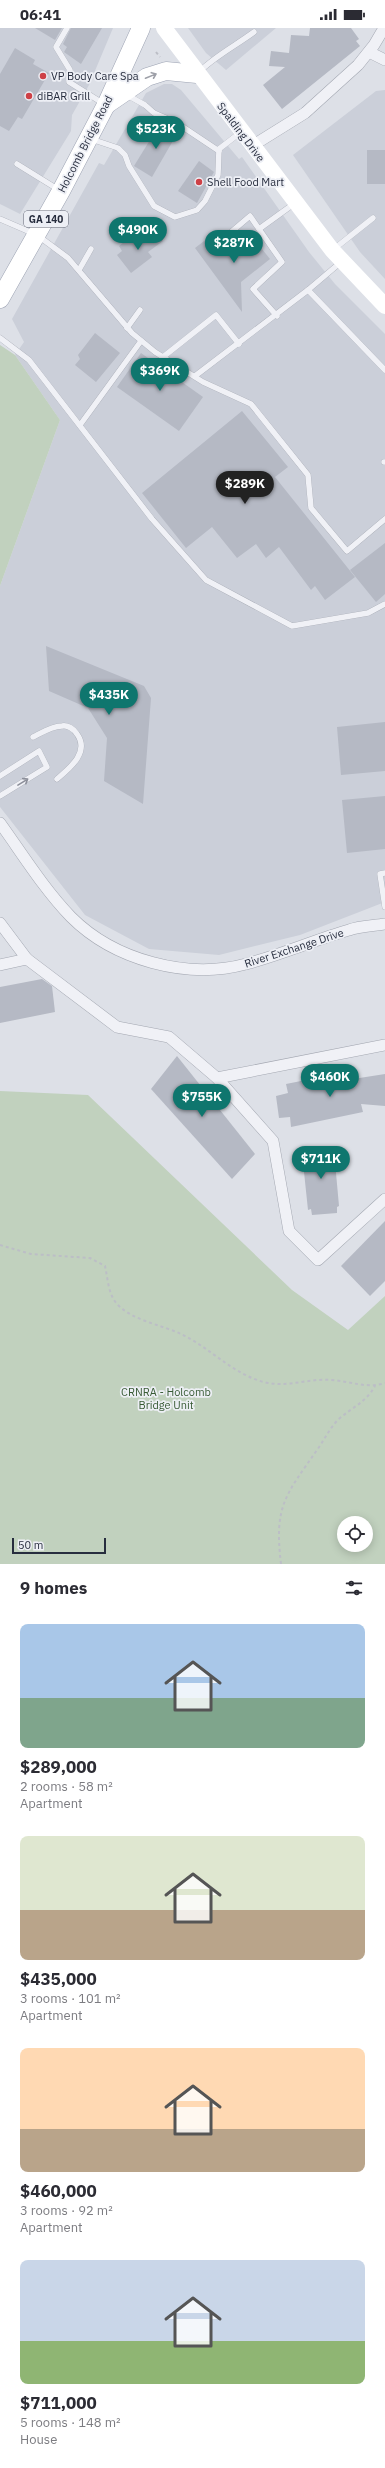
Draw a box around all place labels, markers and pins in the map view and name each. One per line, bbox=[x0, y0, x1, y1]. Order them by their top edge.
place label: VP Body Care Spa bbox=[51, 69, 139, 83]
marker: VP Body Care Spa bbox=[38, 71, 48, 81]
place label: diBAR Grill bbox=[37, 89, 90, 103]
marker: diBAR Grill bbox=[24, 91, 34, 101]
pin: $523K bbox=[128, 116, 184, 150]
place label: Shell Food Mart bbox=[207, 175, 284, 189]
marker: Shell Food Mart bbox=[194, 177, 204, 187]
pin: $490K bbox=[110, 217, 166, 251]
pin: $287K bbox=[206, 230, 262, 264]
pin: $369K bbox=[132, 358, 188, 392]
pin: $289K bbox=[217, 471, 273, 505]
pin: $435K bbox=[81, 682, 137, 716]
pin: $460K bbox=[302, 1064, 358, 1098]
pin: $755K bbox=[174, 1084, 230, 1118]
pin: $711K bbox=[293, 1146, 349, 1180]

